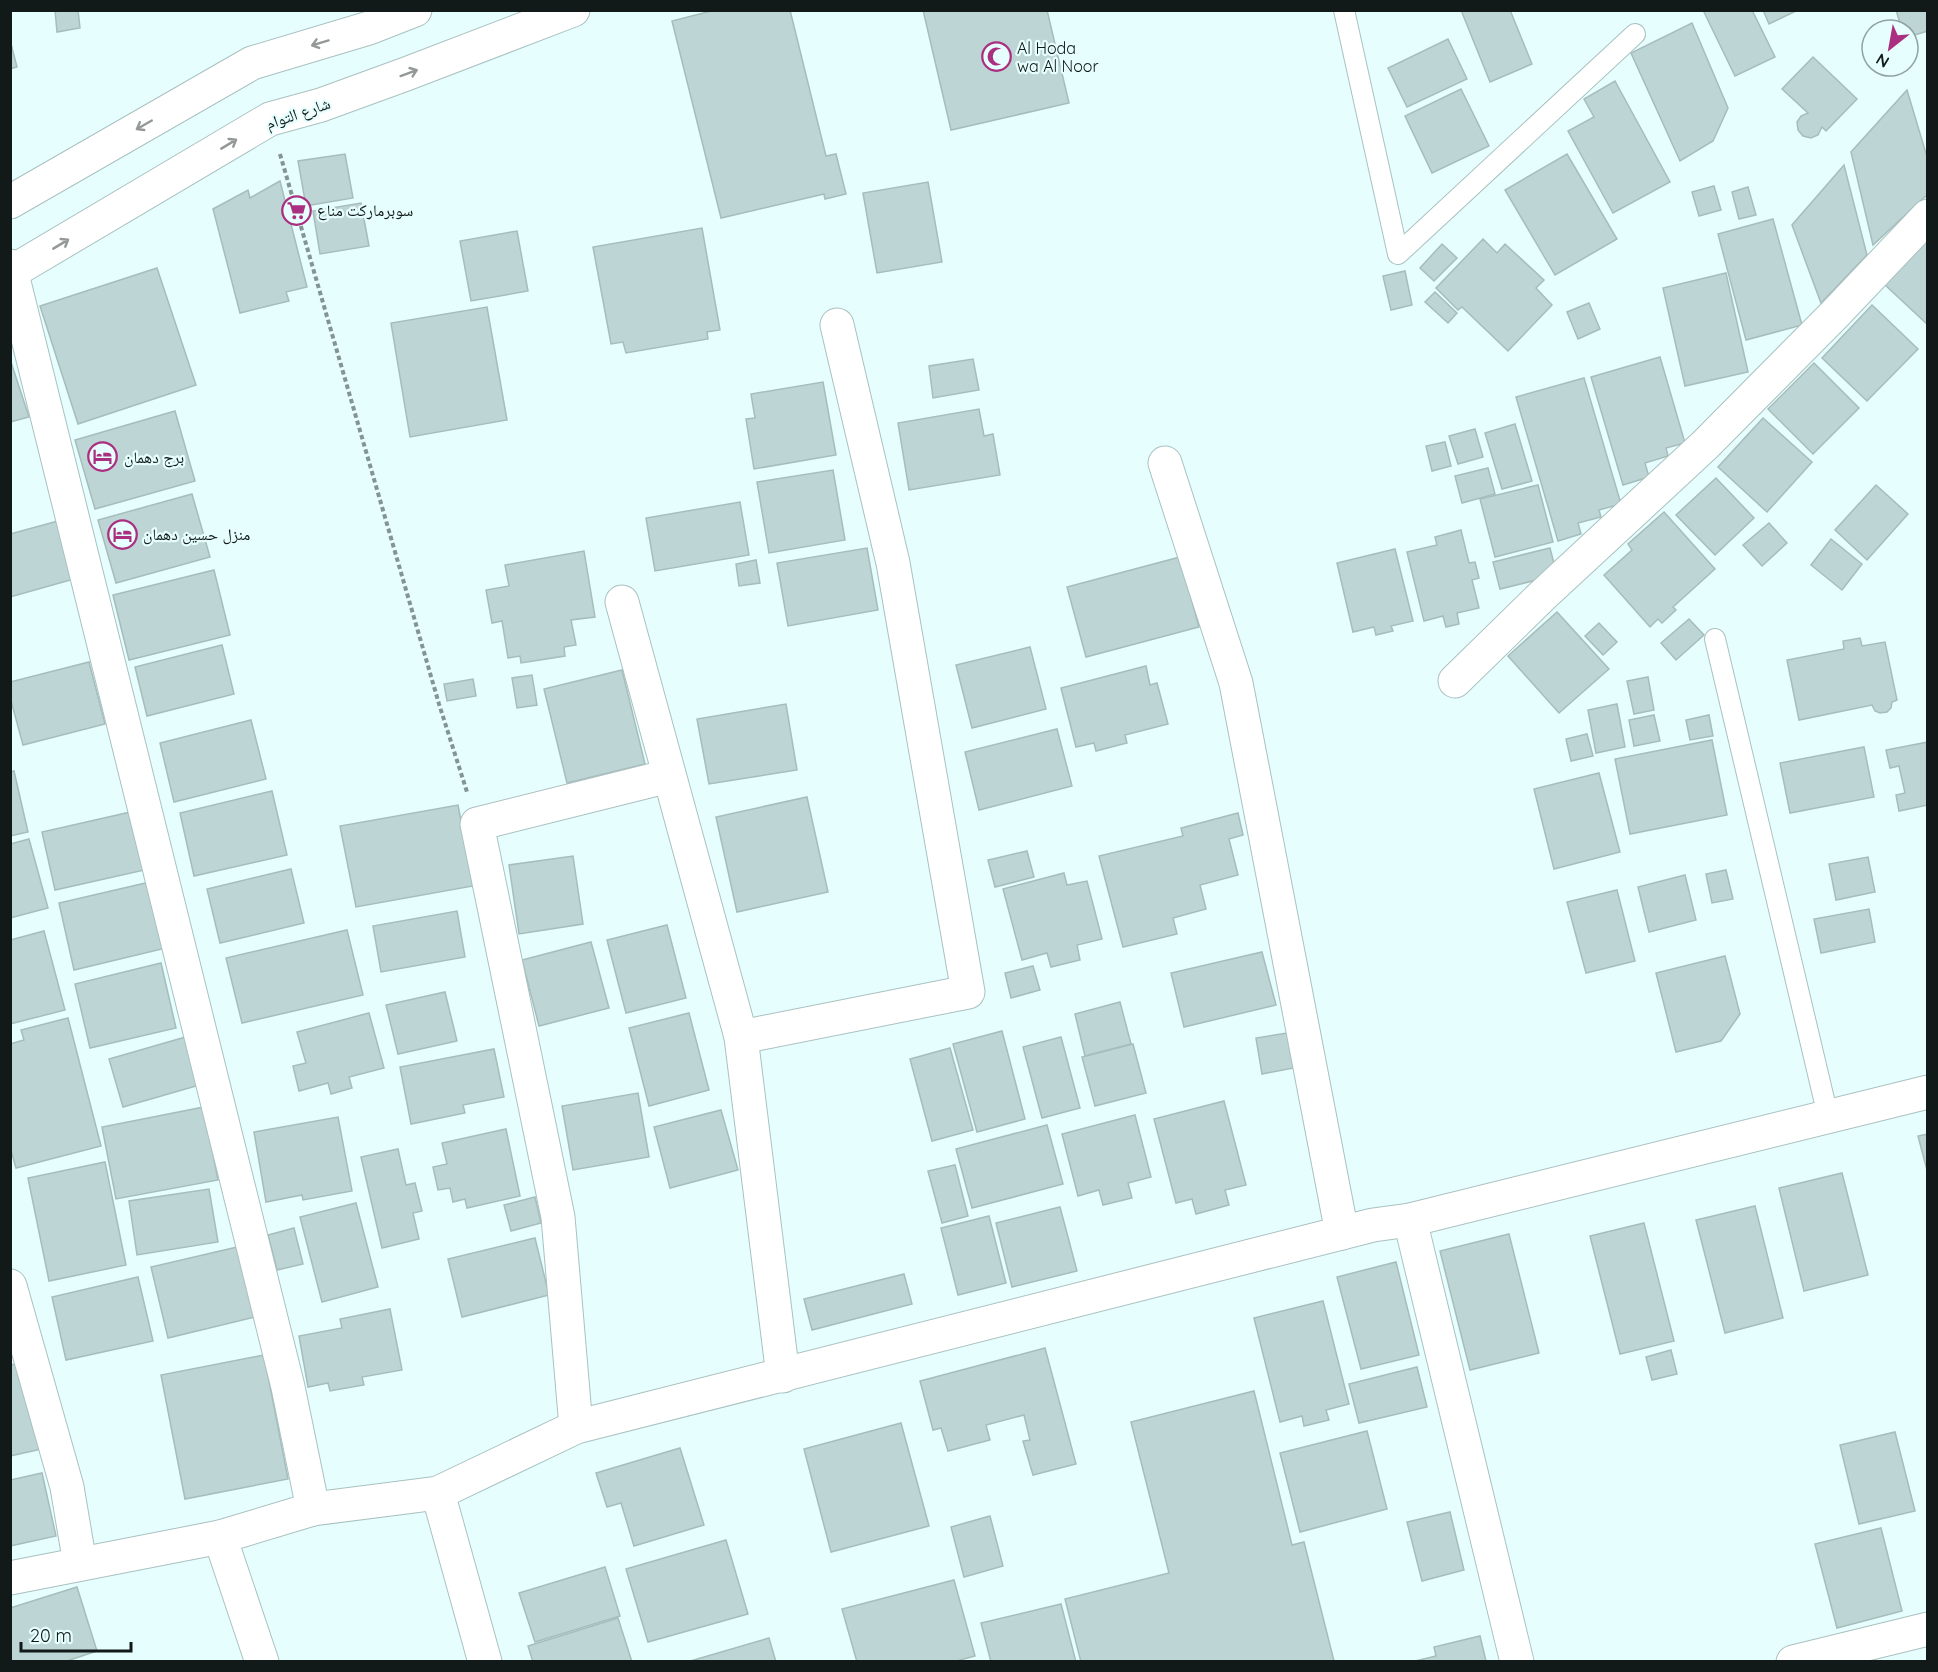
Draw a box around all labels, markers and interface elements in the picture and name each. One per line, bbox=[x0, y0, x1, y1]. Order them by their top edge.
north arrow bbox=[1860, 18, 1920, 78]
one-way arrow bbox=[311, 38, 330, 49]
place label: Al Hoda wa Al Noor bbox=[1017, 38, 1099, 76]
mosque icon: Al Hoda wa Al Noor bbox=[980, 41, 1012, 73]
text: N bbox=[1872, 49, 1892, 72]
one-way arrow bbox=[399, 67, 418, 78]
street label: شارع التوام bbox=[263, 93, 333, 134]
one-way arrow bbox=[136, 119, 153, 131]
one-way arrow bbox=[220, 138, 237, 150]
supermarket icon: سوبرماركت مناع bbox=[280, 194, 312, 226]
place label: سوبرماركت مناع bbox=[317, 200, 413, 221]
one-way arrow bbox=[52, 237, 69, 249]
hotel icon: برج دهمان bbox=[87, 441, 119, 473]
place label: برج دهمان bbox=[124, 447, 184, 468]
hotel icon: منزل حسين دهمان bbox=[106, 518, 138, 550]
place label: منزل حسين دهمان bbox=[143, 524, 250, 545]
scale bar bbox=[21, 1615, 130, 1653]
text: 20 m bbox=[30, 1624, 72, 1647]

